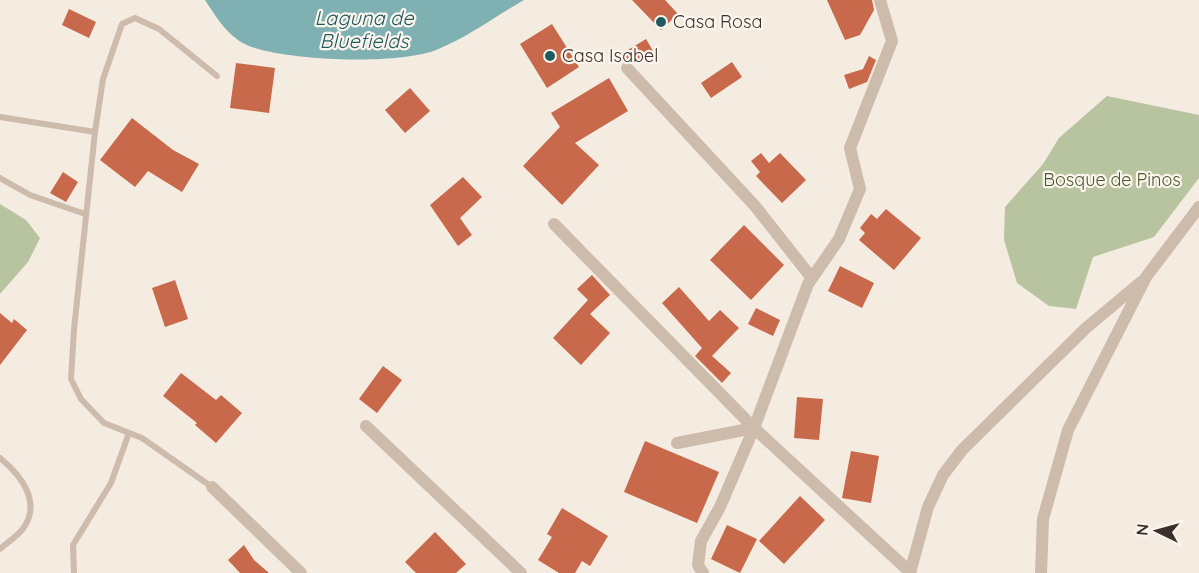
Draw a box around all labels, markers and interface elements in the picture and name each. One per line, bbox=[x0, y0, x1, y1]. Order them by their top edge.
water label: Laguna de Bluefields bbox=[314, 5, 414, 53]
place label: Casa Rosa bbox=[673, 10, 762, 33]
marker: Casa Rosa bbox=[654, 15, 668, 29]
place label: Casa Isabel bbox=[562, 44, 658, 67]
marker: Casa Isabel bbox=[543, 49, 557, 63]
park label: Bosque de Pinos bbox=[1043, 168, 1181, 191]
north arrow bbox=[1127, 501, 1187, 561]
text: N bbox=[1132, 523, 1153, 536]

